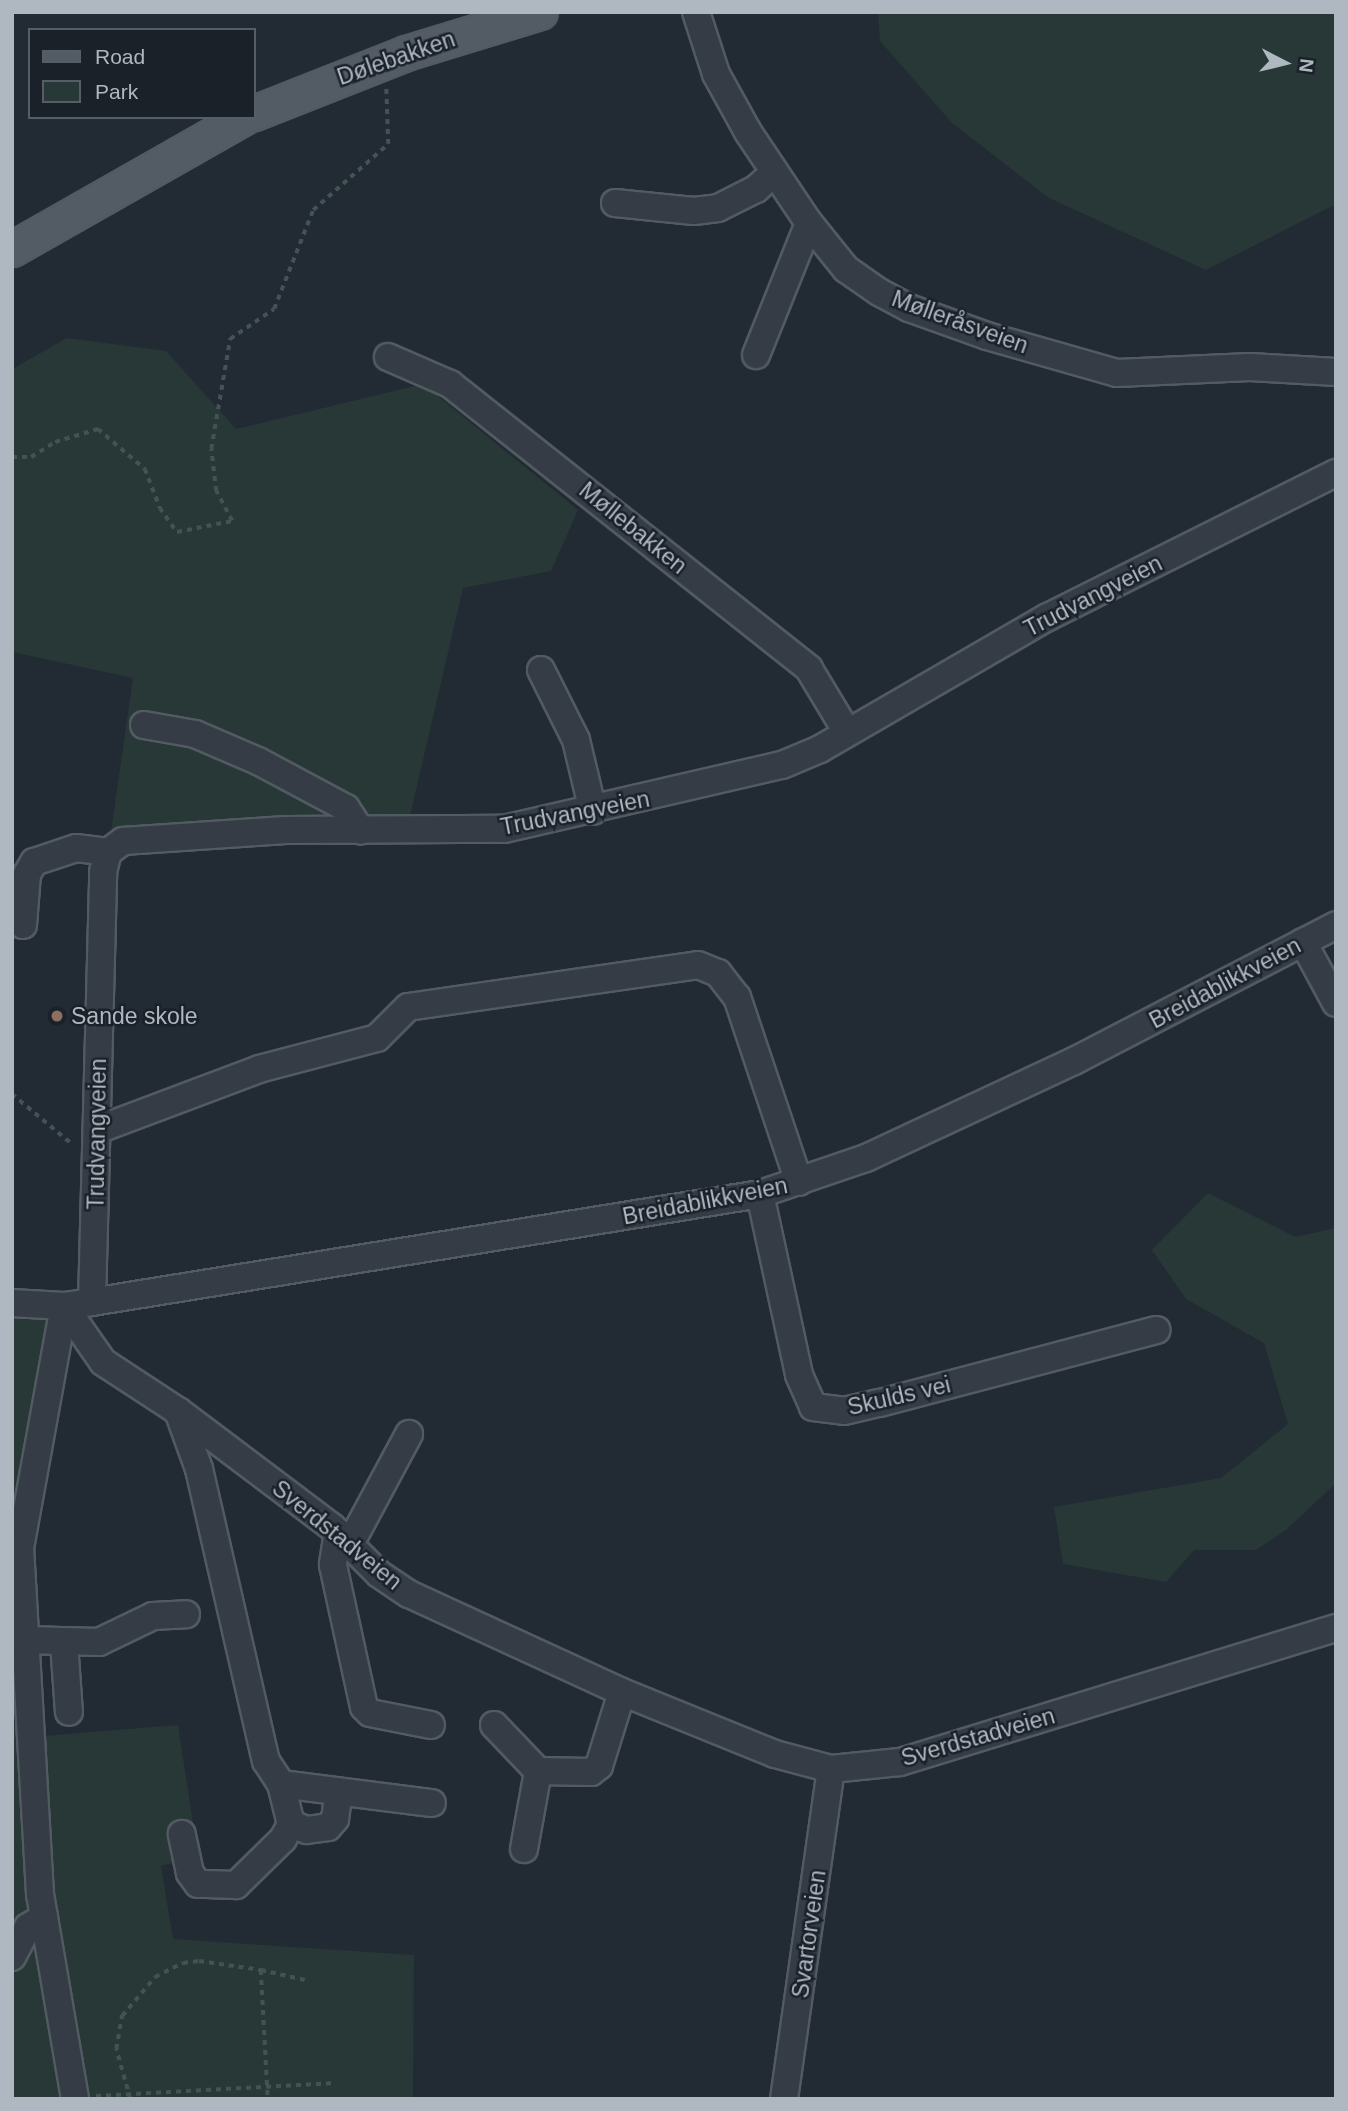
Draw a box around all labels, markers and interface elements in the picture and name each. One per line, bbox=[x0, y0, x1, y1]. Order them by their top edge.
street label: Dølebakken bbox=[333, 25, 459, 91]
legend bbox=[28, 28, 256, 119]
north arrow bbox=[1250, 28, 1320, 98]
text: Road bbox=[95, 45, 145, 68]
text: N bbox=[1295, 58, 1318, 74]
text: Park bbox=[95, 80, 138, 103]
street label: Mølleråsveien bbox=[888, 285, 1032, 359]
street label: Møllebakken bbox=[574, 476, 692, 580]
street label: Trudvangveien bbox=[1019, 549, 1167, 643]
street label: Trudvangveien bbox=[498, 785, 652, 841]
street label: Breidablikkveien bbox=[1145, 932, 1305, 1034]
place label: Sande skole bbox=[71, 1002, 198, 1030]
marker: Sande skole bbox=[49, 1008, 65, 1024]
street label: Trudvangveien bbox=[82, 1058, 112, 1210]
street label: Breidablikkveien bbox=[620, 1171, 790, 1231]
street label: Skulds vei bbox=[845, 1371, 953, 1421]
street label: Sverdstadveien bbox=[267, 1474, 407, 1596]
street label: Sverdstadveien bbox=[898, 1702, 1058, 1772]
street label: Svartorveien bbox=[786, 1868, 832, 2000]

